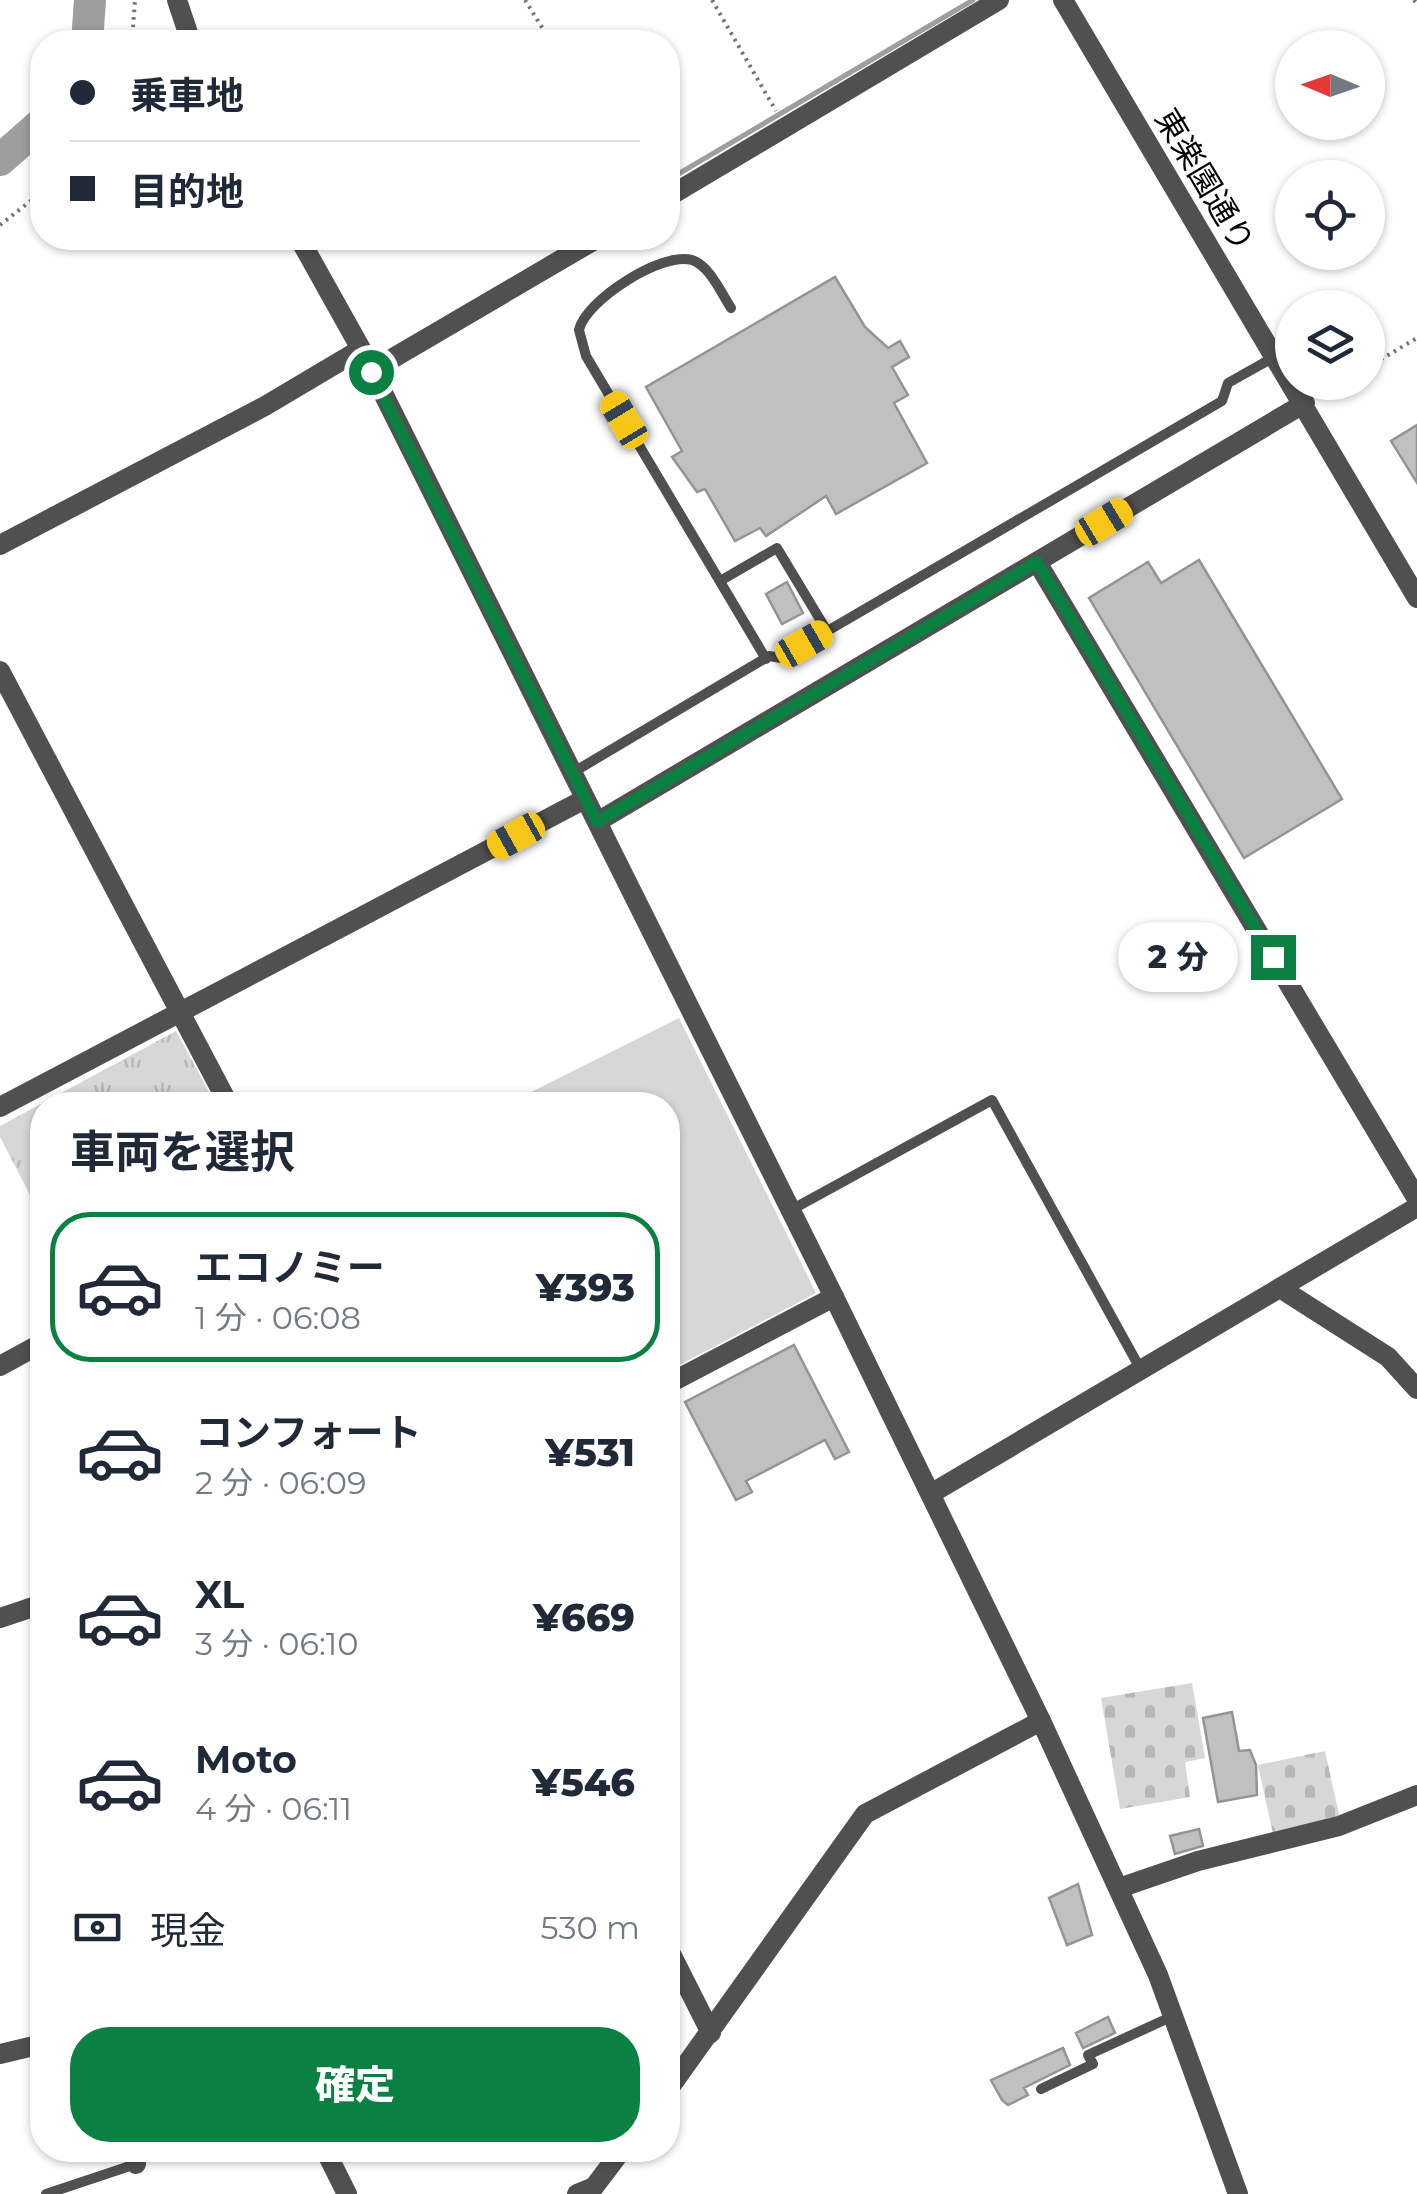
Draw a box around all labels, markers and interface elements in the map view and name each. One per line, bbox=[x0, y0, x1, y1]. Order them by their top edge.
north arrow bbox=[1275, 30, 1385, 140]
map controls bbox=[1275, 30, 1385, 400]
text: 乗車地 bbox=[130, 72, 244, 119]
street label: 東楽園通り bbox=[1147, 101, 1263, 259]
button: locate bbox=[1275, 160, 1385, 270]
text: 目的地 bbox=[130, 168, 244, 215]
button: layers bbox=[1275, 290, 1385, 400]
route start bbox=[349, 350, 394, 395]
car bbox=[596, 387, 652, 453]
car bbox=[1071, 494, 1137, 550]
car bbox=[771, 616, 837, 672]
car bbox=[482, 808, 550, 864]
callout: 2 分 bbox=[1118, 922, 1238, 992]
route end bbox=[1251, 935, 1296, 980]
text: 2 分 bbox=[1148, 937, 1208, 976]
text: 車両を選択 bbox=[70, 1124, 295, 1179]
icon: car bbox=[75, 1242, 165, 1332]
text: エコノミー bbox=[195, 1244, 385, 1291]
text: ¥393 bbox=[536, 1264, 635, 1311]
text: 1 分 · 06:08 bbox=[195, 1298, 361, 1337]
icon: car bbox=[75, 1407, 165, 1497]
text: コンフォート bbox=[195, 1409, 422, 1456]
text: ¥531 bbox=[545, 1429, 635, 1476]
text: 2 分 · 06:09 bbox=[195, 1463, 367, 1502]
text: XL bbox=[195, 1571, 244, 1618]
icon: car bbox=[75, 1572, 165, 1662]
text: ¥669 bbox=[533, 1594, 635, 1641]
text: 3 分 · 06:10 bbox=[195, 1624, 358, 1663]
text: Moto bbox=[195, 1736, 297, 1783]
icon: car bbox=[75, 1737, 165, 1827]
text: ¥546 bbox=[532, 1759, 635, 1806]
text: 4 分 · 06:11 bbox=[195, 1789, 352, 1828]
icon: cash bbox=[70, 1900, 125, 1955]
text: 現金 bbox=[150, 1907, 226, 1954]
text: 530 m bbox=[540, 1908, 640, 1947]
button: 確定 bbox=[70, 2027, 640, 2142]

